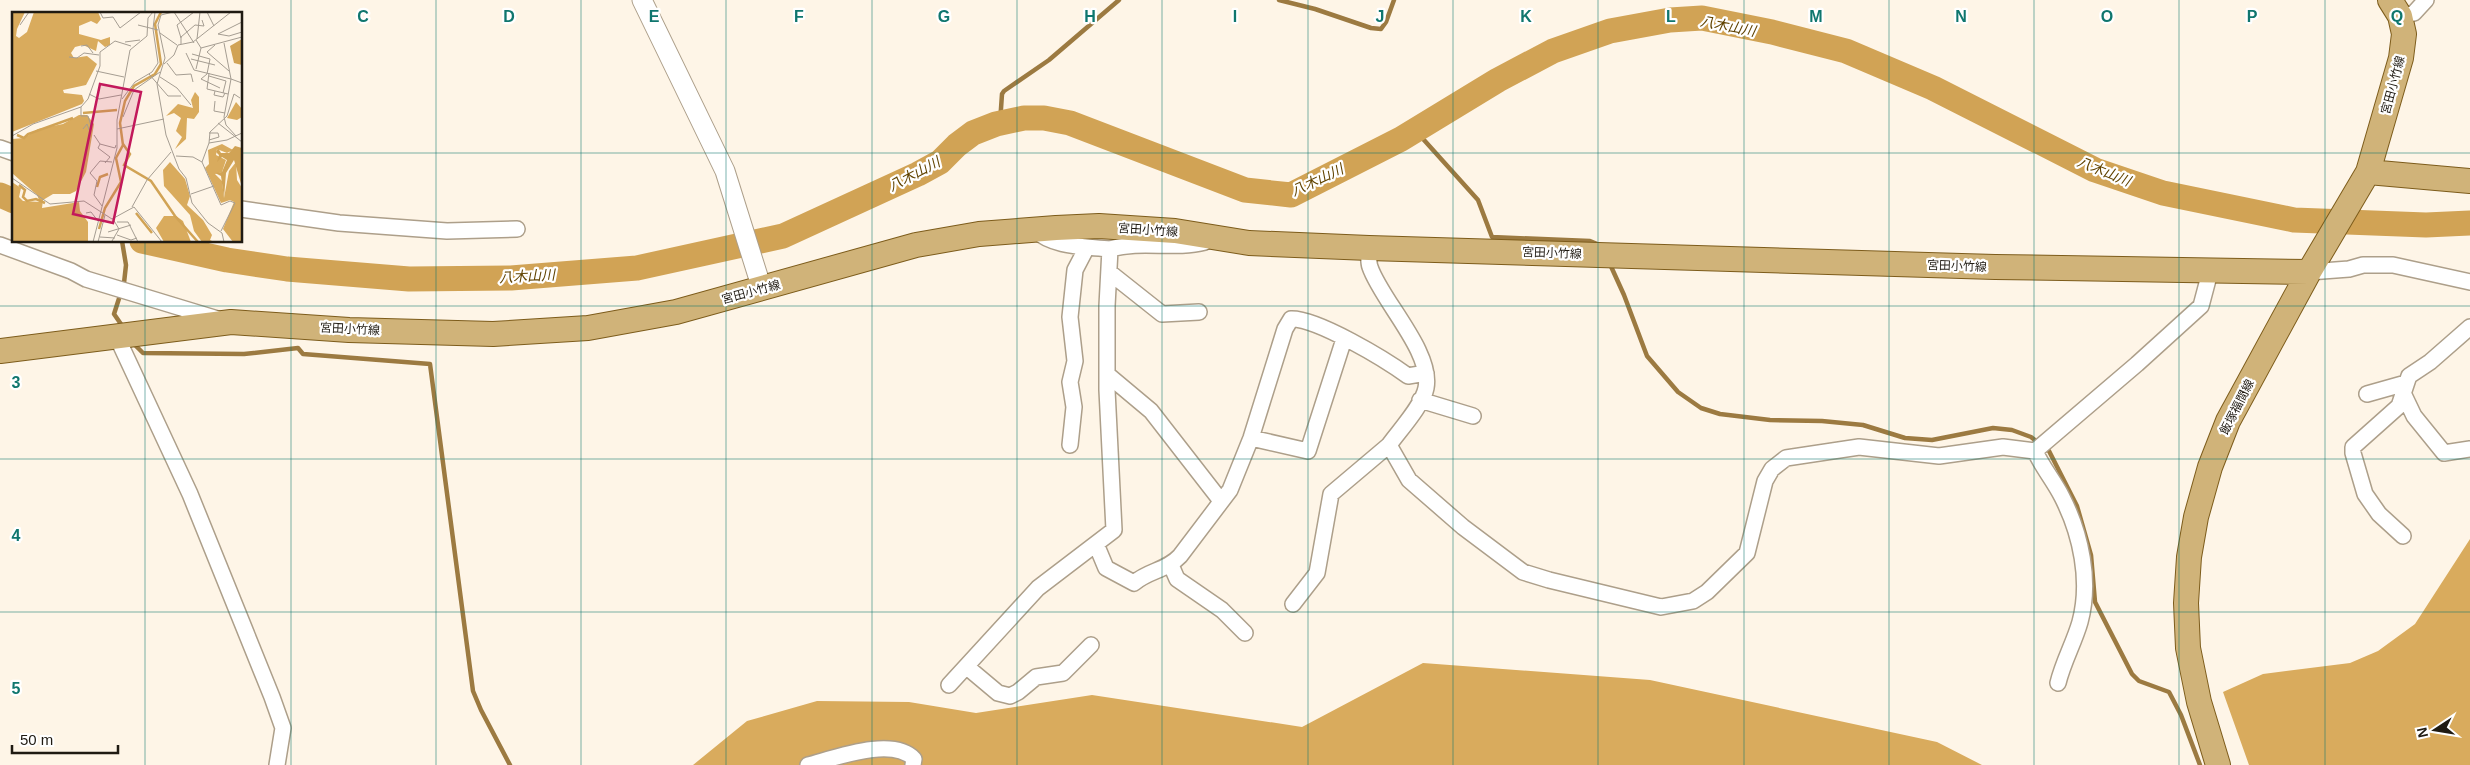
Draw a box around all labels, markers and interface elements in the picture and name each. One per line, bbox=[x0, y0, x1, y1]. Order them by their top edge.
text: C bbox=[357, 8, 369, 25]
text: D bbox=[503, 8, 515, 25]
text: E bbox=[649, 8, 660, 25]
text: F bbox=[794, 8, 804, 25]
text: G bbox=[938, 8, 950, 25]
text: H bbox=[1084, 8, 1096, 25]
text: I bbox=[1233, 8, 1237, 25]
text: J bbox=[1376, 8, 1384, 25]
text: K bbox=[1520, 8, 1532, 25]
text: L bbox=[1666, 8, 1676, 25]
text: M bbox=[1809, 8, 1823, 25]
text: N bbox=[1955, 8, 1967, 25]
text: O bbox=[2101, 8, 2113, 25]
text: P bbox=[2247, 8, 2258, 25]
text: Q bbox=[2391, 8, 2403, 25]
inset map bbox=[12, 12, 242, 242]
water label: 八木山川 bbox=[1699, 13, 1759, 40]
street label: 宮田小竹線 bbox=[2378, 54, 2408, 116]
water label: 八木山川 bbox=[886, 153, 944, 194]
water label: 八木山川 bbox=[2075, 153, 2135, 190]
water label: 八木山川 bbox=[1288, 160, 1348, 199]
street label: 宮田小竹線 bbox=[1118, 221, 1178, 239]
street label: 宮田小竹線 bbox=[1522, 245, 1582, 261]
street label: 宮田小竹線 bbox=[1927, 258, 1987, 274]
water label: 八木山川 bbox=[499, 266, 557, 285]
street label: 宮田小竹線 bbox=[720, 277, 782, 307]
street label: 宮田小竹線 bbox=[320, 320, 380, 338]
text: 3 bbox=[12, 374, 21, 391]
street label: 飯塚福間線 bbox=[2217, 377, 2257, 437]
text: 4 bbox=[12, 527, 21, 544]
text: 5 bbox=[12, 680, 21, 697]
north arrow bbox=[2410, 705, 2460, 755]
scale bar bbox=[12, 722, 119, 754]
text: N bbox=[2413, 726, 2431, 739]
text: 50 m bbox=[20, 731, 53, 748]

